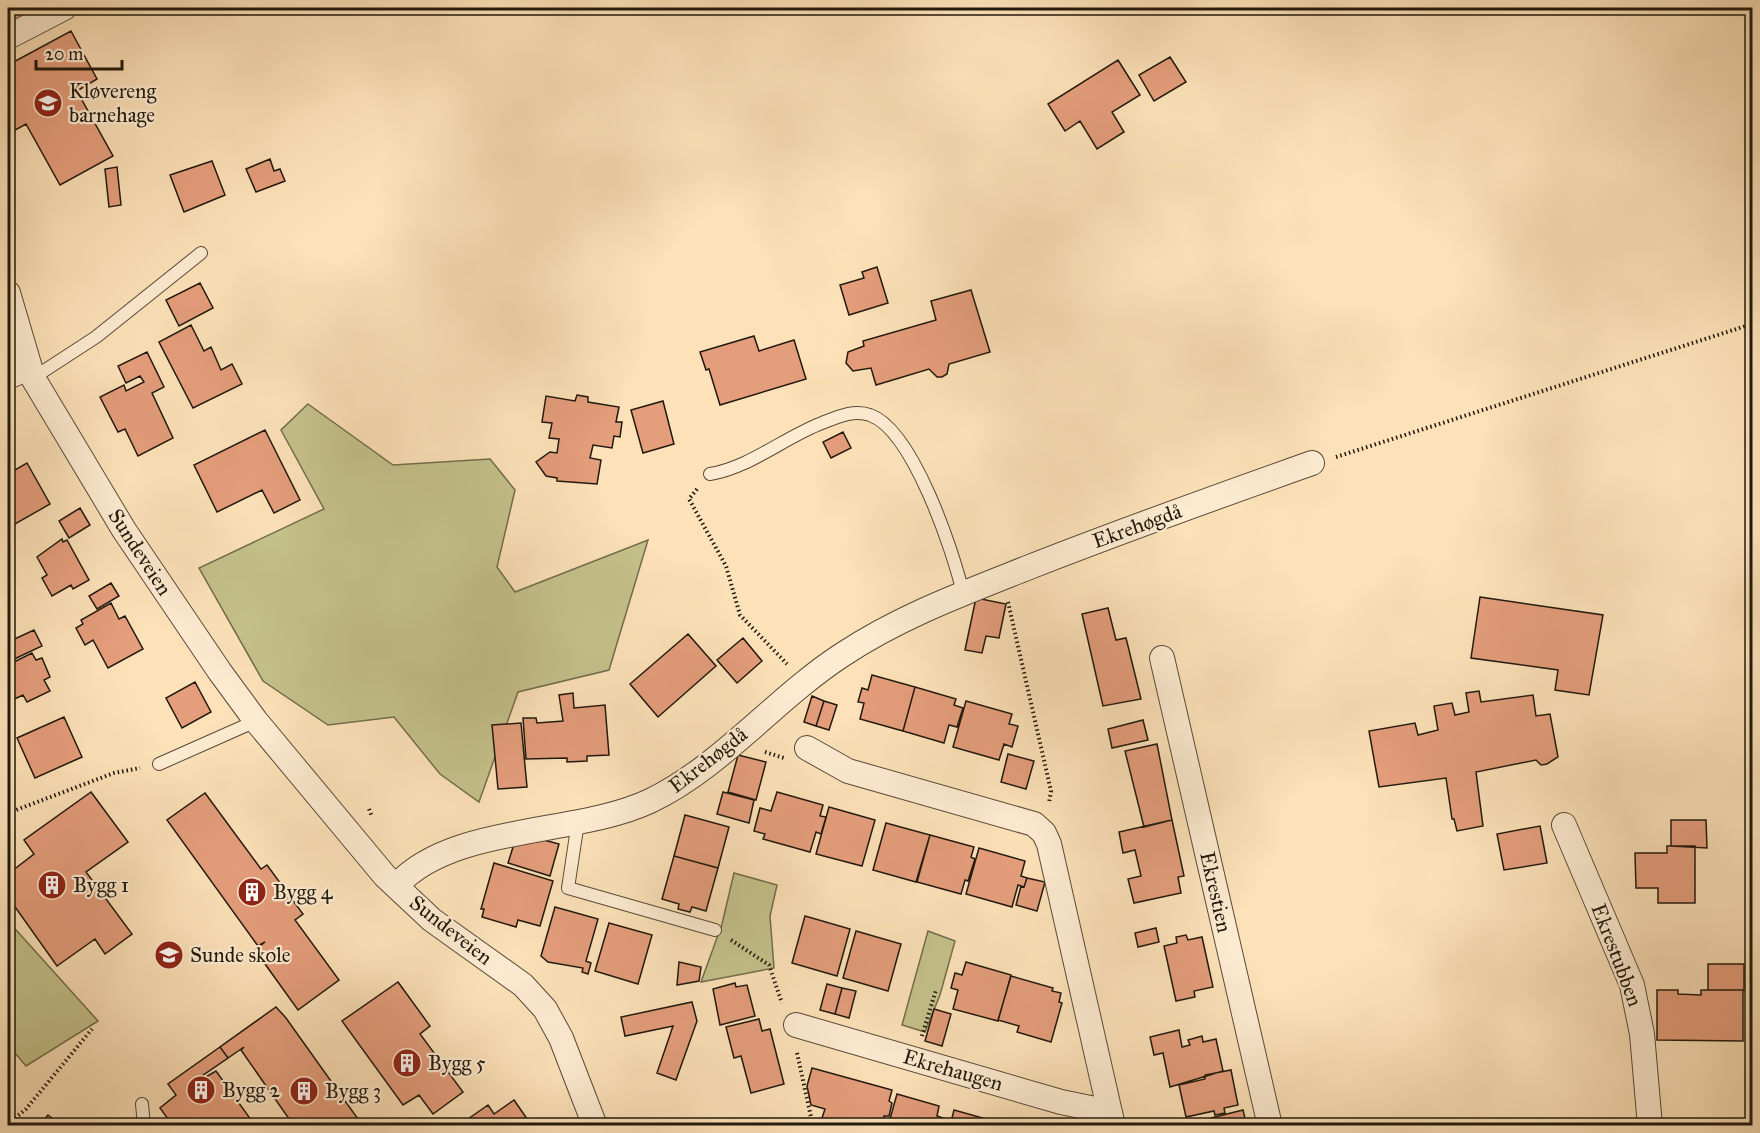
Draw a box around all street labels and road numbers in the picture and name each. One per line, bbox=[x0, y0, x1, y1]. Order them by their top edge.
street label: Ekrehøgdå bbox=[1089, 498, 1185, 554]
street label: Sundeveien bbox=[102, 504, 178, 600]
street label: Ekrehøgdå bbox=[663, 721, 753, 799]
street label: Ekrestien bbox=[1194, 849, 1238, 935]
street label: Sundeveien bbox=[404, 890, 498, 970]
street label: Ekrestubben bbox=[1586, 900, 1648, 1010]
street label: Ekrehaugen bbox=[900, 1043, 1006, 1097]

